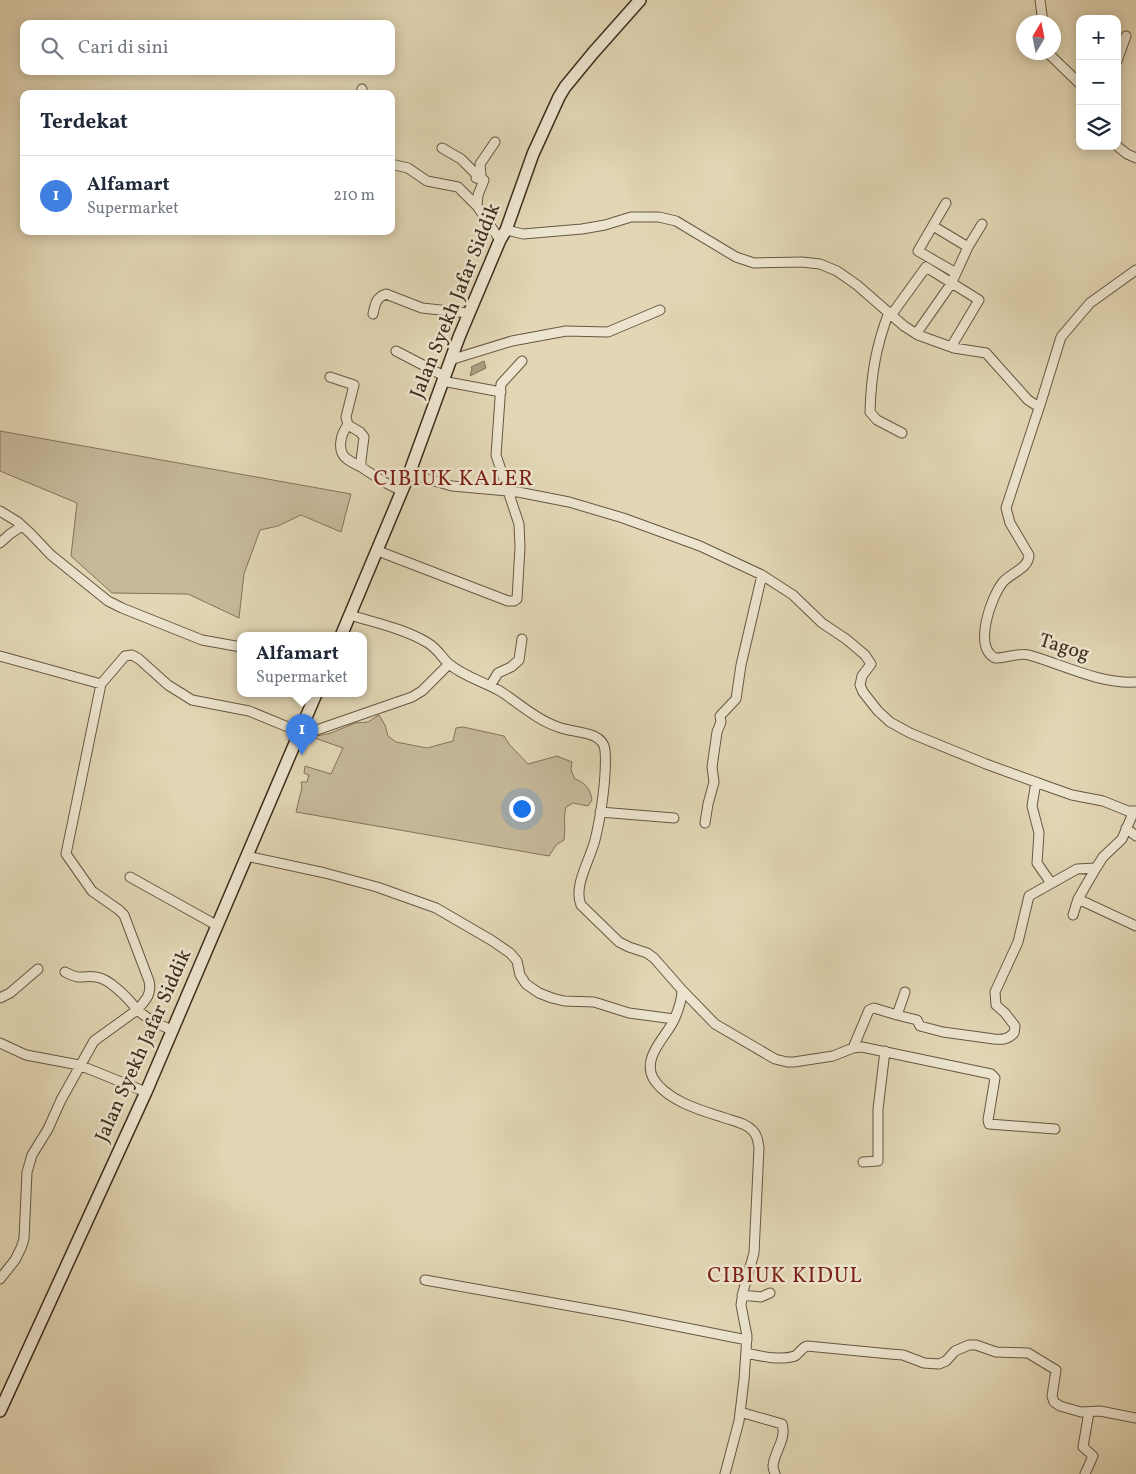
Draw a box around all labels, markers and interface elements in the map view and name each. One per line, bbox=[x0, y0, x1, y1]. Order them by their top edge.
north arrow bbox=[1016, 15, 1061, 60]
map controls bbox=[1076, 15, 1121, 150]
button: + bbox=[1076, 15, 1121, 60]
search box bbox=[20, 20, 395, 75]
icon: search bbox=[38, 34, 66, 62]
text: Cari di sini bbox=[78, 35, 169, 61]
button: − bbox=[1076, 60, 1121, 105]
button: layers bbox=[1076, 105, 1121, 150]
text: Terdekat bbox=[40, 108, 128, 137]
text: Alfamart bbox=[87, 172, 170, 198]
text: 1 bbox=[53, 185, 59, 207]
text: 210 m bbox=[333, 185, 375, 207]
text: Supermarket bbox=[87, 198, 179, 220]
street label: Jalan Syekh Jafar Siddik bbox=[404, 199, 508, 403]
district label: CIBIUK KALER bbox=[374, 464, 534, 495]
street label: Tagog bbox=[1035, 627, 1093, 669]
popup bbox=[237, 632, 367, 697]
text: Alfamart bbox=[256, 641, 339, 667]
text: Supermarket bbox=[256, 667, 348, 689]
pin: 1 bbox=[286, 714, 318, 755]
your location bbox=[509, 796, 535, 822]
street label: Jalan Syekh Jafar Siddik bbox=[89, 945, 199, 1147]
district label: CIBIUK KIDUL bbox=[707, 1261, 863, 1292]

